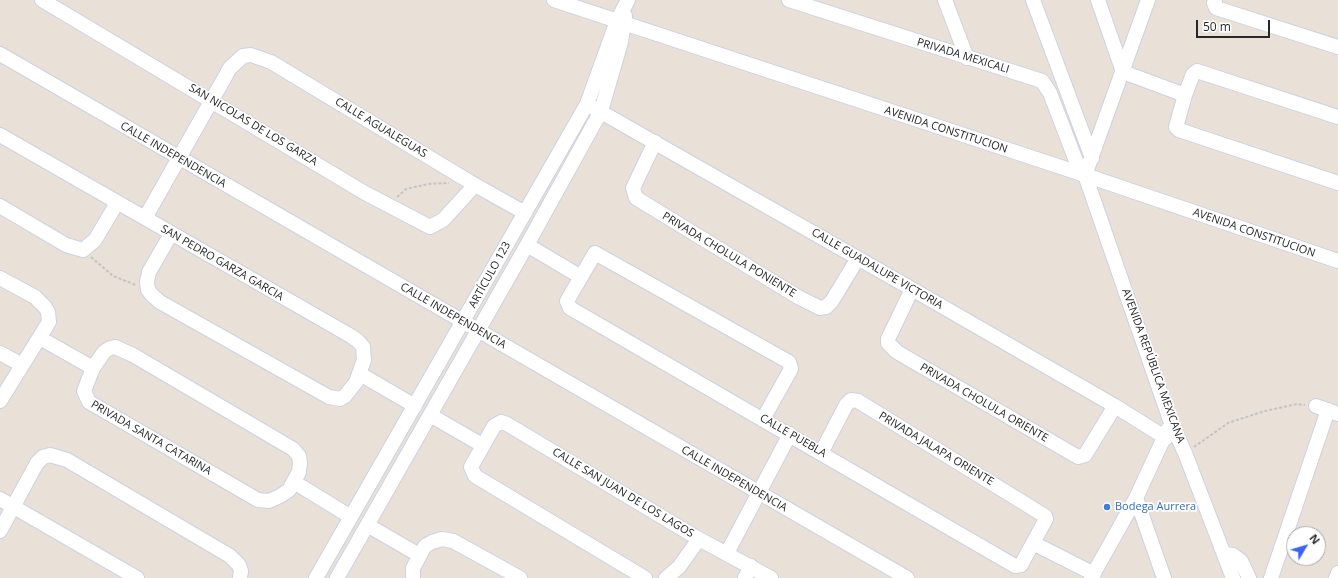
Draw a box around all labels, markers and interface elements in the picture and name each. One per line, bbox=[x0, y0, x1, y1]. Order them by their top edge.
scale bar bbox=[1198, 12, 1272, 38]
text: 50 m bbox=[1203, 18, 1231, 35]
street label: PRIVADA MEXICALI bbox=[915, 36, 1011, 76]
street label: SAN NICOLAS DE LOS GARZA bbox=[186, 81, 320, 169]
street label: CALLE AGUALEGUAS bbox=[333, 95, 429, 161]
street label: AVENIDA CONSTITUCION bbox=[883, 104, 1009, 156]
street label: CALLE INDEPENDENCIA bbox=[118, 119, 228, 191]
street label: AVENIDA CONSTITUCION bbox=[1191, 206, 1317, 260]
street label: PRIVADA CHOLULA PONIENTE bbox=[660, 210, 798, 300]
street label: SAN PEDRO GARZA GARCIA bbox=[158, 222, 286, 304]
street label: CALLE GUADALUPE VICTORIA bbox=[809, 226, 945, 312]
street label: ARTÍCULO 123 bbox=[466, 240, 514, 310]
street label: CALLE INDEPENDENCIA bbox=[398, 280, 508, 352]
street label: AVENIDA REPÚBLICA MEXICANA bbox=[1119, 287, 1187, 445]
street label: PRIVADA CHOLULA ORIENTE bbox=[918, 361, 1050, 445]
street label: PRIVADA SANTA CATARINA bbox=[88, 398, 214, 478]
street label: PRIVADA JALAPA ORIENTE bbox=[876, 409, 996, 489]
street label: CALLE PUEBLA bbox=[757, 412, 829, 460]
street label: CALLE INDEPENDENCIA bbox=[679, 443, 789, 515]
street label: CALLE SAN JUAN DE LOS LAGOS bbox=[550, 445, 696, 541]
place label: Bodega Aurrera bbox=[1115, 500, 1196, 514]
marker: Bodega Aurrera bbox=[1102, 502, 1112, 512]
north arrow bbox=[1286, 526, 1326, 566]
text: N bbox=[1306, 531, 1324, 547]

